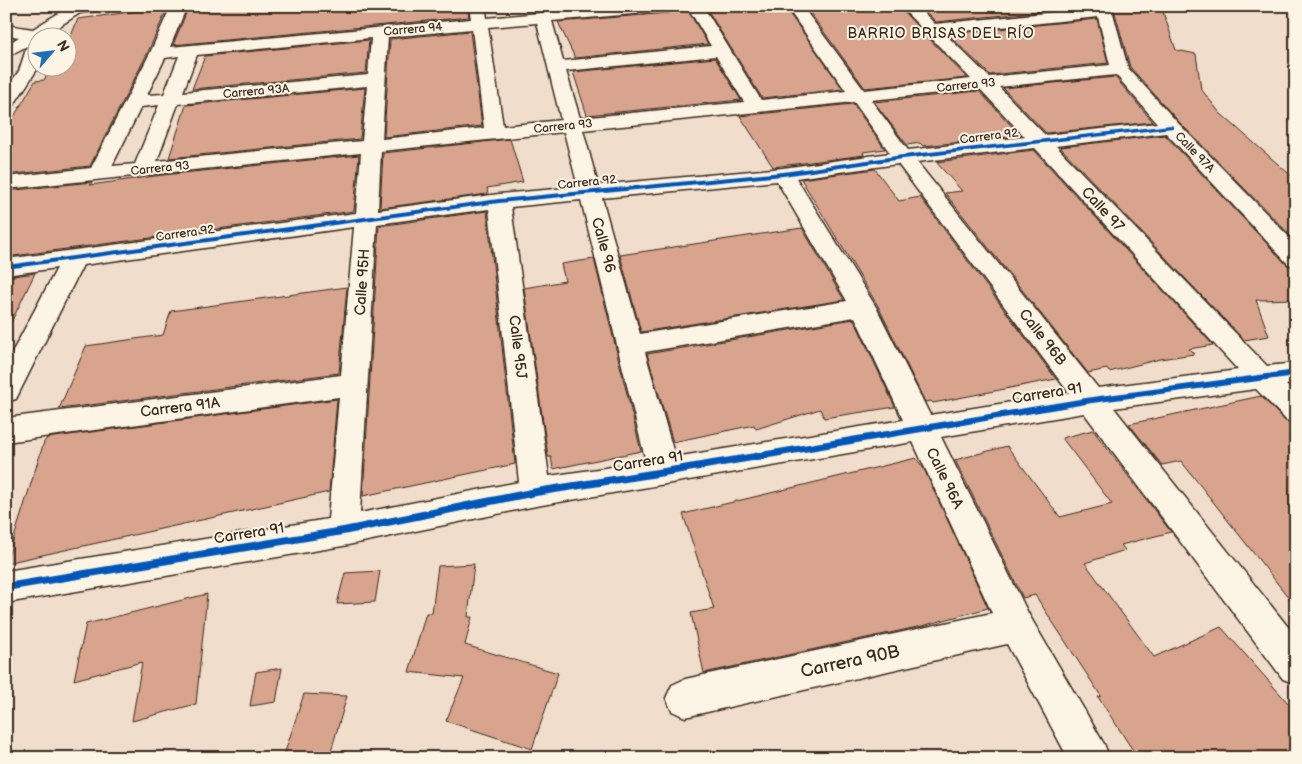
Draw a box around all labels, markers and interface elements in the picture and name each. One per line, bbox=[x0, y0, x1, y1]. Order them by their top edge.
street label: Carrera 94 bbox=[383, 19, 444, 40]
district label: BARRIO BRISAS DEL RÍO bbox=[847, 24, 1035, 42]
north arrow bbox=[28, 28, 78, 78]
text: N bbox=[53, 37, 73, 55]
street label: Carrera 93 bbox=[936, 75, 996, 96]
street label: Carrera 93A bbox=[222, 81, 291, 102]
street label: Carrera 93 bbox=[533, 116, 593, 137]
street label: Carrera 92 bbox=[959, 125, 1019, 148]
street label: Calle 97A bbox=[1171, 129, 1218, 176]
street label: Carrera 93 bbox=[130, 158, 190, 179]
street label: Carrera 92 bbox=[557, 172, 617, 193]
street label: Calle 97 bbox=[1077, 183, 1129, 236]
street label: Calle 96 bbox=[587, 215, 620, 275]
street label: Carrera 92 bbox=[155, 222, 215, 245]
street label: Calle 95H bbox=[351, 248, 374, 316]
street label: Calle 96B bbox=[1015, 305, 1071, 369]
street label: Calle 95J bbox=[504, 314, 531, 381]
street label: Carrera 91 bbox=[1011, 379, 1083, 408]
street label: Carrera 91A bbox=[139, 393, 222, 422]
street label: Calle 96A bbox=[922, 445, 968, 513]
street label: Carrera 91 bbox=[612, 447, 684, 476]
street label: Carrera 91 bbox=[213, 519, 285, 548]
street label: Carrera 90B bbox=[799, 641, 902, 682]

